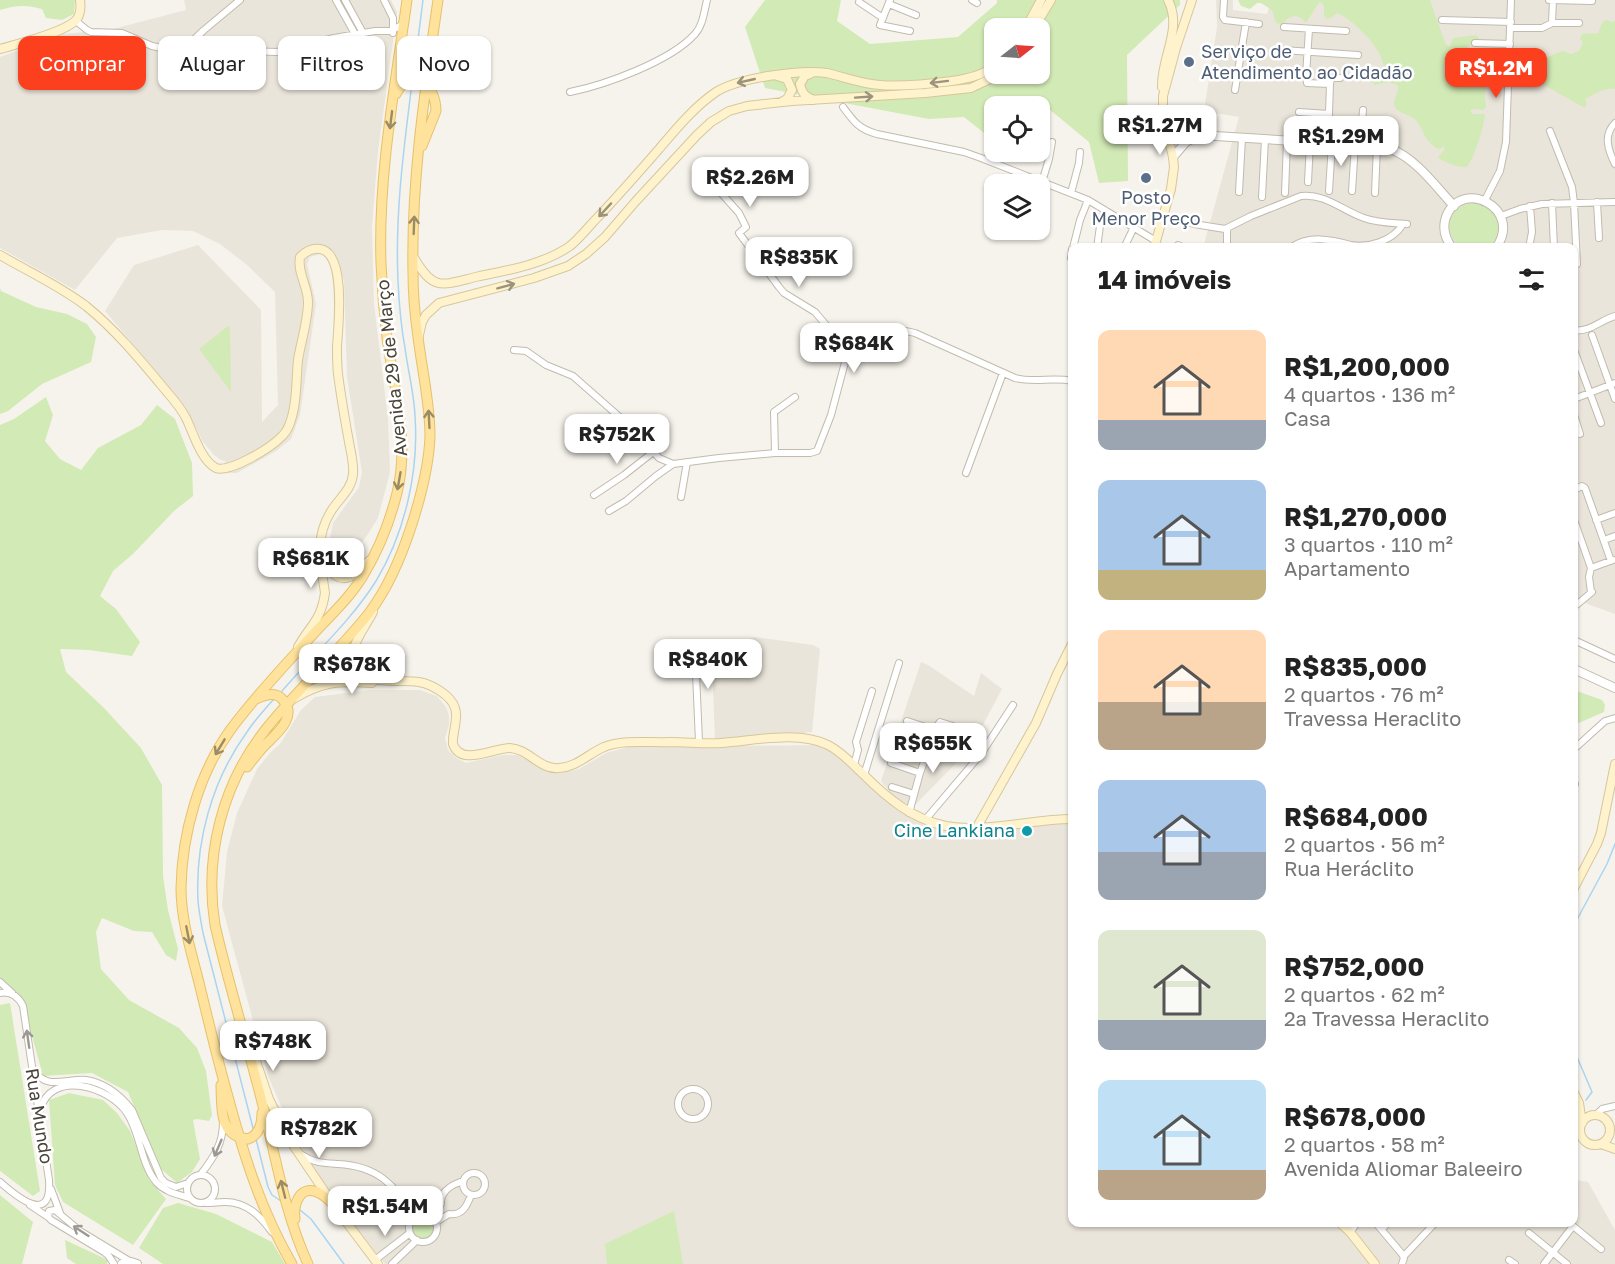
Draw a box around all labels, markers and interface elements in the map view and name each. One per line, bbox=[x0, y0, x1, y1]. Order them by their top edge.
north arrow bbox=[984, 18, 1050, 84]
map controls bbox=[984, 18, 1050, 240]
chip: Comprar bbox=[18, 36, 146, 90]
chip: Alugar bbox=[158, 36, 266, 90]
chip: Filtros bbox=[278, 36, 385, 90]
chip: Novo bbox=[397, 36, 491, 90]
place label: Serviço de Atendimento ao Cidadão bbox=[1201, 40, 1413, 83]
pin: R$1.2M bbox=[1447, 48, 1545, 99]
marker: Serviço de Atendimento ao Cidadão bbox=[1182, 55, 1196, 69]
text: R$1.2M bbox=[1459, 55, 1533, 79]
one-way arrow bbox=[737, 75, 756, 87]
one-way arrow bbox=[930, 77, 949, 88]
one-way arrow bbox=[854, 91, 874, 102]
button: locate bbox=[984, 96, 1050, 162]
pin: R$1.27M bbox=[1105, 105, 1215, 156]
one-way arrow bbox=[385, 110, 396, 130]
text: R$1.27M bbox=[1118, 112, 1202, 136]
pin: R$1.29M bbox=[1286, 116, 1396, 167]
text: R$1.29M bbox=[1298, 123, 1384, 147]
pin: R$2.26M bbox=[695, 157, 805, 208]
text: R$2.26M bbox=[706, 164, 794, 188]
marker: Posto Menor Preço bbox=[1139, 171, 1153, 185]
button: layers bbox=[984, 174, 1050, 240]
place label: Posto Menor Preço bbox=[1092, 186, 1201, 229]
one-way arrow bbox=[598, 202, 612, 217]
one-way arrow bbox=[408, 216, 419, 236]
pin: R$835K bbox=[750, 237, 848, 288]
text: R$835K bbox=[760, 244, 839, 268]
icon: filters bbox=[1515, 263, 1548, 296]
text: 14 imóveis bbox=[1098, 264, 1231, 295]
street label: Avenida 29 de Março bbox=[371, 279, 411, 458]
one-way arrow bbox=[497, 280, 516, 291]
pin: R$684K bbox=[805, 323, 903, 374]
text: R$684K bbox=[814, 330, 894, 354]
text: R$1,200,000 bbox=[1284, 351, 1450, 382]
icon: home bbox=[1146, 354, 1218, 426]
text: 4 quartos · 136 m² bbox=[1284, 382, 1455, 406]
text: Casa bbox=[1284, 406, 1331, 430]
one-way arrow bbox=[423, 410, 434, 430]
pin: R$752K bbox=[568, 414, 666, 465]
text: R$752K bbox=[578, 421, 656, 445]
one-way arrow bbox=[393, 471, 404, 491]
text: R$1,270,000 bbox=[1284, 501, 1447, 532]
icon: home bbox=[1146, 504, 1218, 576]
text: 3 quartos · 110 m² bbox=[1284, 532, 1453, 556]
pin: R$681K bbox=[262, 538, 360, 589]
text: R$681K bbox=[272, 545, 350, 569]
text: Apartamento bbox=[1284, 556, 1410, 580]
pin: R$840K bbox=[659, 639, 757, 690]
pin: R$678K bbox=[303, 644, 401, 695]
text: R$840K bbox=[668, 646, 748, 670]
text: R$678K bbox=[313, 651, 391, 675]
text: R$835,000 bbox=[1284, 651, 1427, 682]
icon: home bbox=[1146, 654, 1218, 726]
text: 2 quartos · 76 m² bbox=[1284, 682, 1444, 706]
text: Travessa Heraclito bbox=[1284, 706, 1461, 730]
pin: R$655K bbox=[884, 723, 982, 774]
text: R$655K bbox=[894, 730, 972, 754]
one-way arrow bbox=[213, 738, 225, 755]
text: R$684,000 bbox=[1284, 801, 1428, 832]
icon: home bbox=[1146, 804, 1218, 876]
place label: Cine Lankiana bbox=[894, 819, 1015, 841]
marker: Cine Lankiana bbox=[1020, 824, 1034, 838]
text: 2 quartos · 56 m² bbox=[1284, 832, 1445, 856]
text: Rua Heráclito bbox=[1284, 856, 1414, 880]
one-way arrow bbox=[183, 924, 194, 944]
text: R$752,000 bbox=[1284, 951, 1424, 982]
icon: home bbox=[1146, 954, 1218, 1026]
text: 2 quartos · 62 m² bbox=[1284, 982, 1445, 1006]
text: 2ª Travessa Heraclito bbox=[1284, 1006, 1489, 1030]
pin: R$748K bbox=[224, 1021, 322, 1072]
text: R$748K bbox=[234, 1028, 312, 1052]
one-way arrow bbox=[22, 1029, 33, 1049]
street label: Rua Mundo bbox=[22, 1066, 58, 1165]
text: R$678,000 bbox=[1284, 1101, 1426, 1132]
icon: home bbox=[1146, 1104, 1218, 1176]
pin: R$782K bbox=[270, 1108, 368, 1159]
text: R$782K bbox=[280, 1115, 358, 1139]
text: 2 quartos · 58 m² bbox=[1284, 1132, 1445, 1156]
one-way arrow bbox=[211, 1139, 223, 1157]
text: Avenida Aliomar Baleeiro bbox=[1284, 1156, 1522, 1180]
one-way arrow bbox=[277, 1180, 289, 1199]
pin: R$1.54M bbox=[330, 1186, 440, 1237]
text: R$1.54M bbox=[342, 1193, 428, 1217]
one-way arrow bbox=[73, 1225, 90, 1238]

